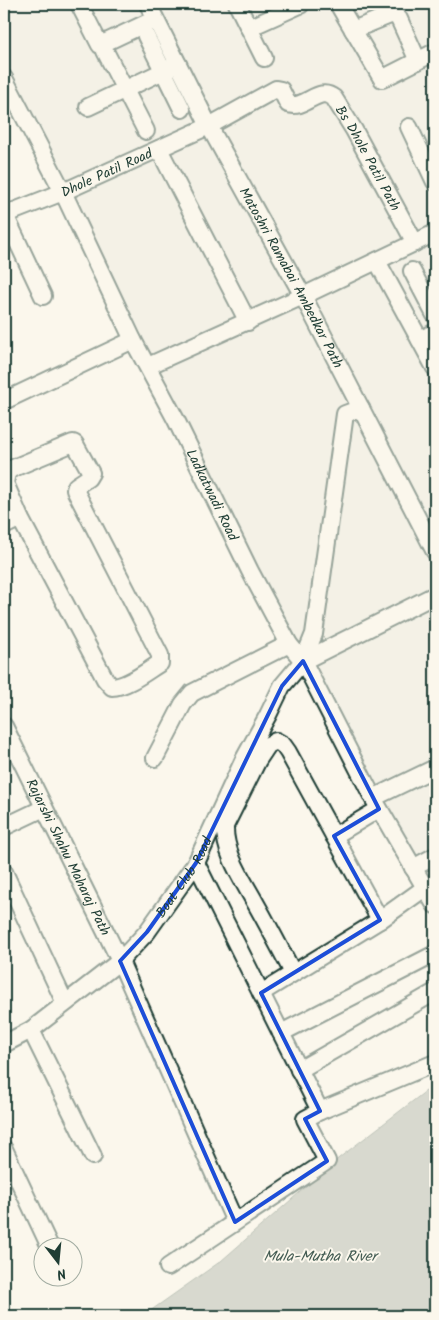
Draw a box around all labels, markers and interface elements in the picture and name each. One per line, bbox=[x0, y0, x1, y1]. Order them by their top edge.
street label: Bs Dhole Patil Path bbox=[329, 101, 406, 215]
street label: Dhole Patil Road bbox=[57, 143, 157, 204]
street label: Matoshri Ramabai Ambedkar Path bbox=[233, 183, 348, 372]
street label: Ladkatwadi Road bbox=[180, 445, 244, 546]
street label: Rajarshi Shahu Maharaj Path bbox=[20, 775, 116, 940]
street label: Boat Club Road bbox=[150, 832, 219, 923]
north arrow bbox=[32, 1238, 82, 1288]
water label: Mula-Mutha River bbox=[264, 1245, 380, 1269]
text: N bbox=[54, 1262, 69, 1285]

